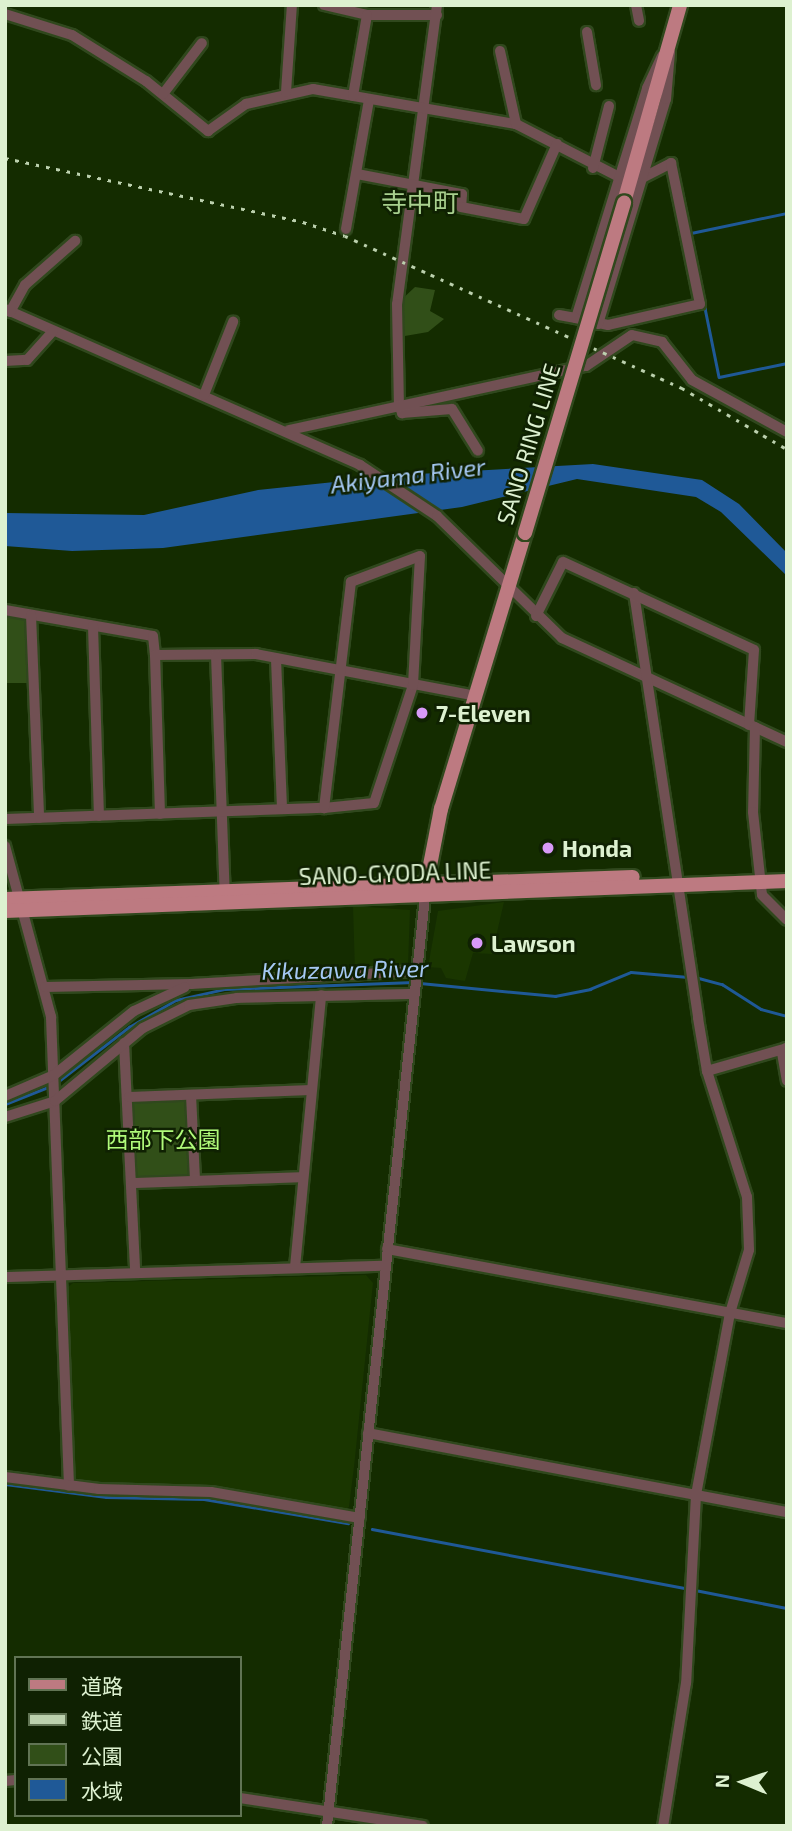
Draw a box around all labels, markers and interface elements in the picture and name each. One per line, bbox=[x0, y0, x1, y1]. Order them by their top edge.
district label: 寺中町 bbox=[381, 186, 459, 218]
street label: SANO RING LINE bbox=[490, 360, 566, 528]
water label: Akiyama River bbox=[329, 451, 487, 499]
place label: 7-Eleven bbox=[436, 699, 531, 727]
marker: 7-Eleven bbox=[414, 705, 430, 721]
place label: Honda bbox=[562, 834, 632, 862]
marker: Honda bbox=[540, 840, 556, 856]
street label: SANO-GYODA LINE bbox=[298, 856, 492, 890]
place label: Lawson bbox=[491, 929, 576, 957]
marker: Lawson bbox=[469, 935, 485, 951]
water label: Kikuzawa River bbox=[261, 953, 429, 985]
park label: 西部下公園 bbox=[106, 1125, 220, 1153]
legend bbox=[14, 1656, 242, 1817]
text: 道路 bbox=[81, 1673, 123, 1698]
text: 鉄道 bbox=[81, 1708, 123, 1733]
text: 公園 bbox=[81, 1743, 123, 1768]
north arrow bbox=[708, 1747, 778, 1817]
text: N bbox=[710, 1774, 733, 1789]
text: 水域 bbox=[81, 1778, 123, 1803]

